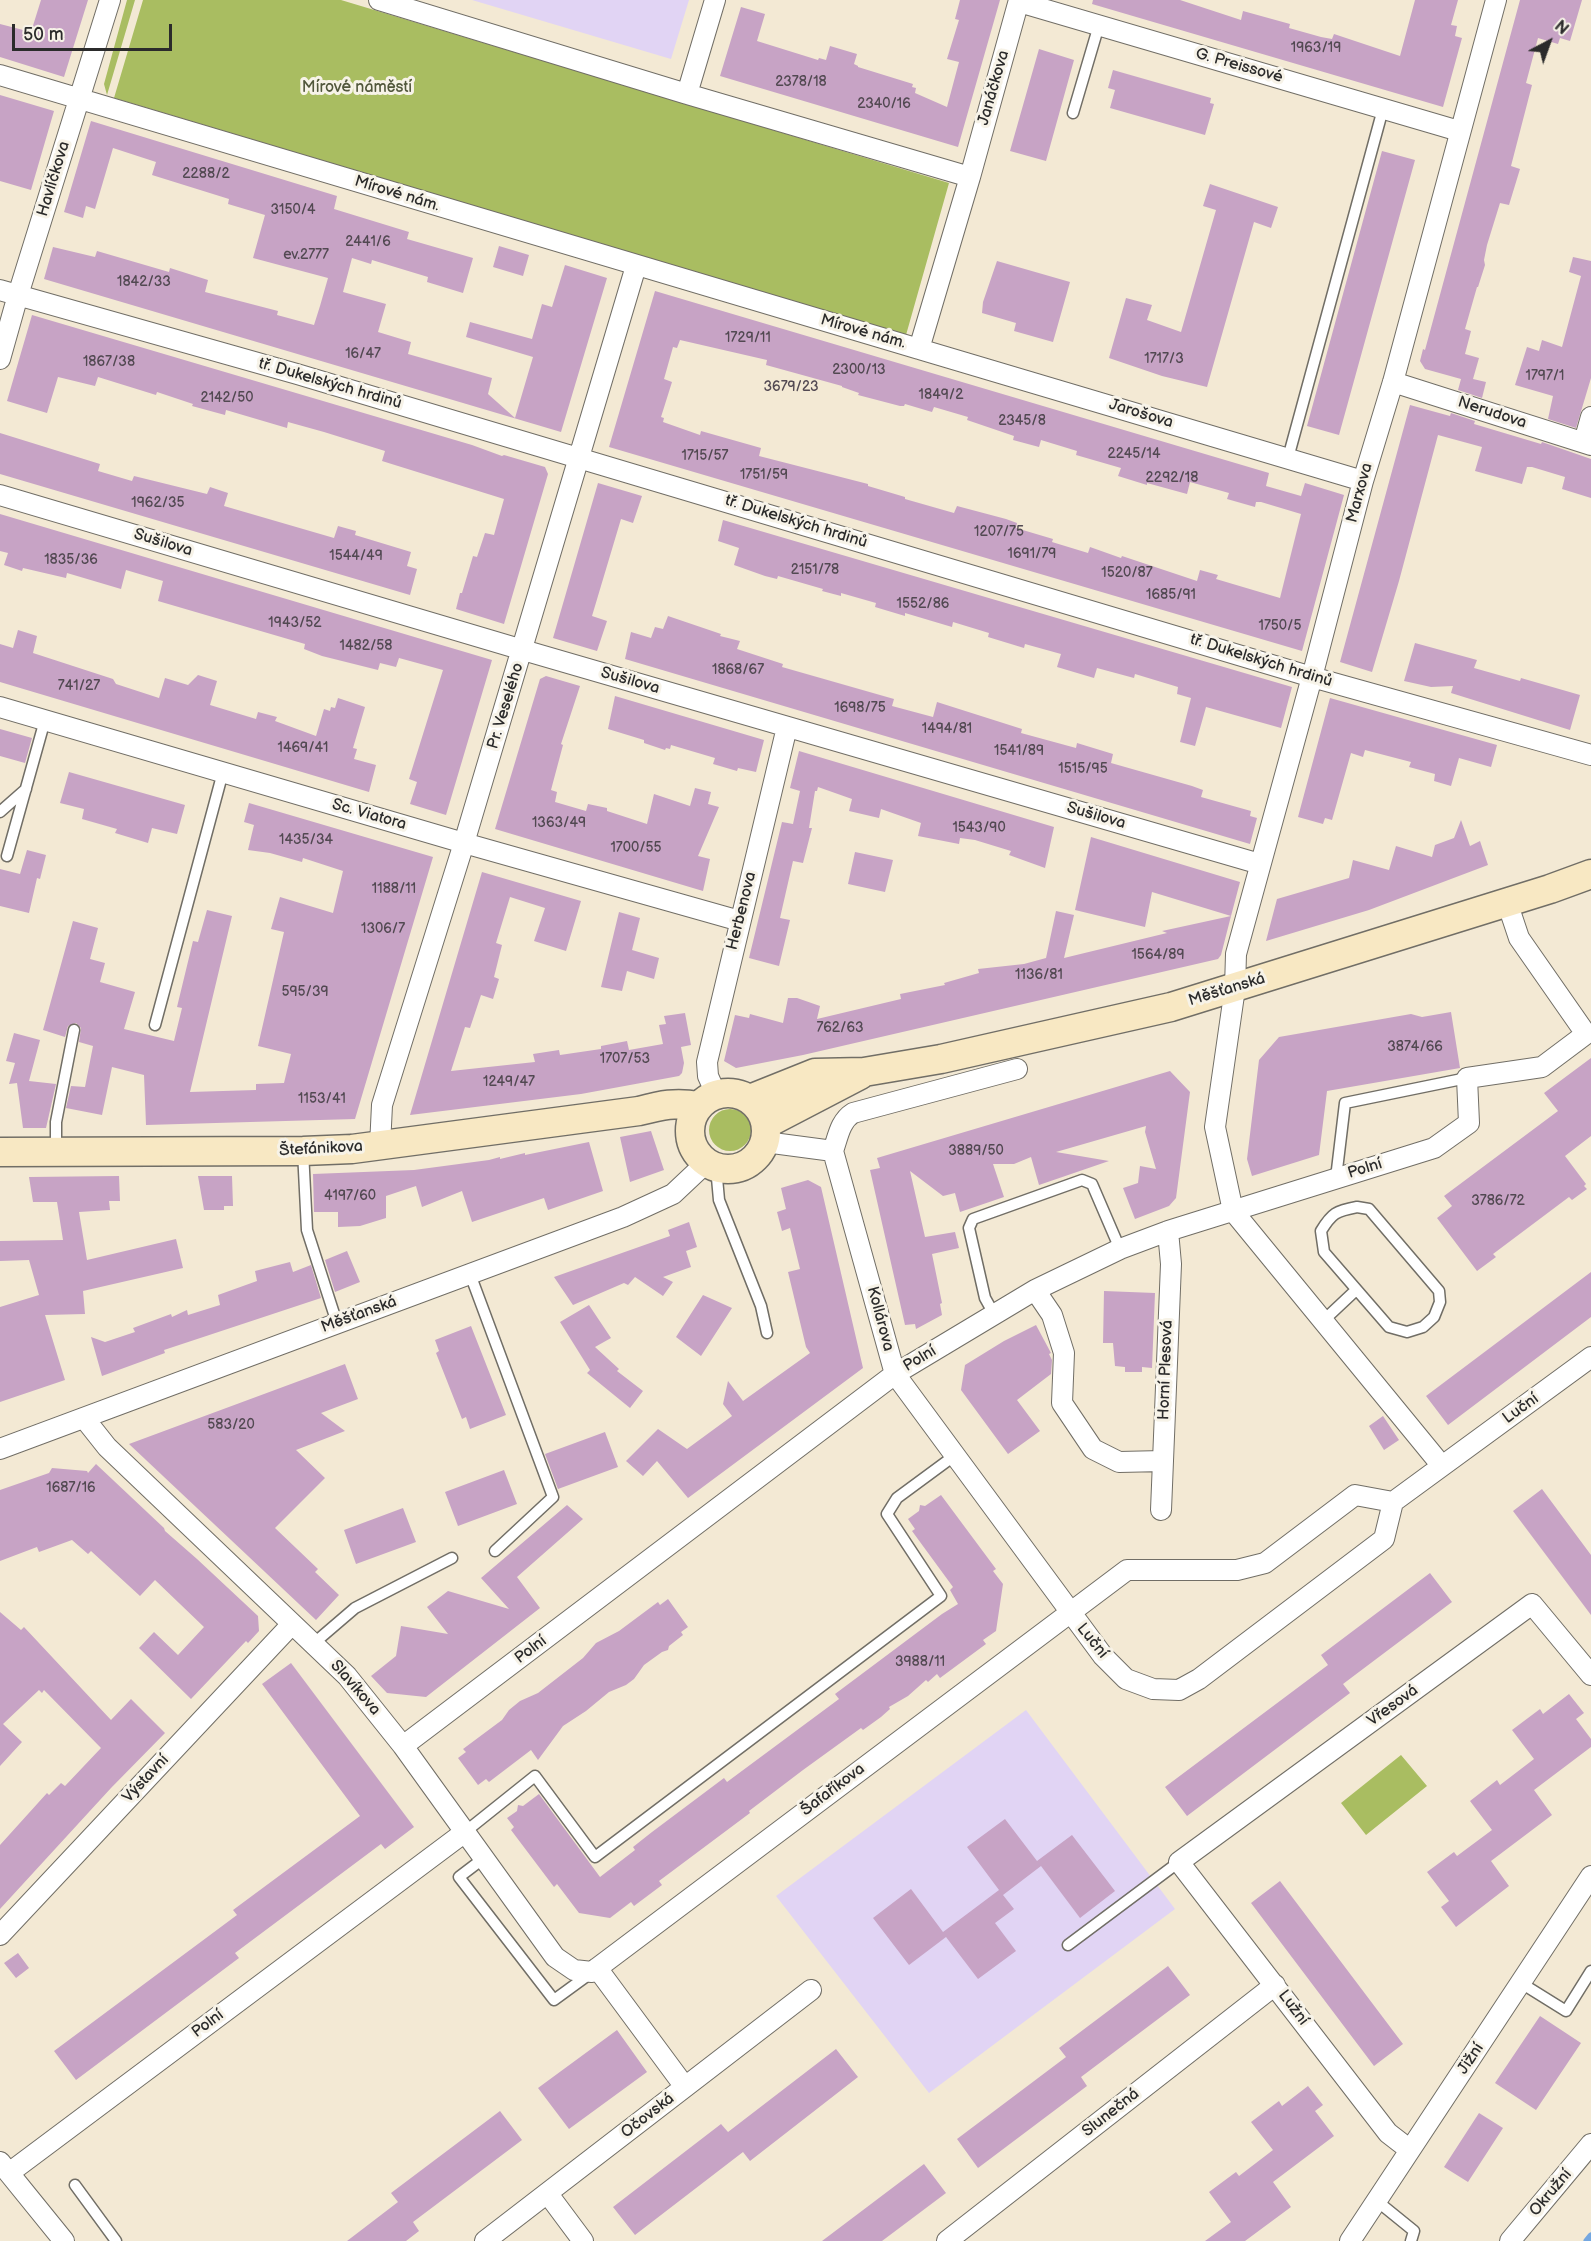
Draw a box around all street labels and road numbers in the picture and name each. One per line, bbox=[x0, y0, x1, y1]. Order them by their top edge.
street label: G. Preissové bbox=[1193, 44, 1285, 88]
street label: Janáčkova bbox=[974, 48, 1014, 128]
street label: Havlíčkova bbox=[33, 139, 75, 219]
street label: Mírové nám. bbox=[352, 172, 442, 216]
street label: Mírové nám. bbox=[818, 311, 908, 353]
street label: tř. Dukelských hrdinů bbox=[256, 354, 404, 414]
street label: Nerudova bbox=[1455, 393, 1529, 433]
street label: Jarošova bbox=[1107, 395, 1175, 433]
street label: Marxova bbox=[1343, 461, 1377, 525]
street label: tř. Dukelských hrdinů bbox=[723, 491, 869, 553]
street label: Sušilova bbox=[131, 525, 195, 561]
street label: tř. Dukelských hrdinů bbox=[1188, 630, 1334, 692]
street label: Pr. Veselého bbox=[484, 661, 528, 751]
street label: Sušilova bbox=[598, 663, 662, 699]
street label: Sc. Viatora bbox=[330, 795, 408, 835]
street label: Sušilova bbox=[1064, 798, 1128, 834]
street label: Herbenova bbox=[723, 870, 761, 952]
street label: Měšťanská bbox=[1186, 969, 1268, 1011]
street label: Štefánikova bbox=[279, 1137, 363, 1161]
street label: Polní bbox=[1346, 1155, 1384, 1183]
street label: Kollárova bbox=[862, 1284, 898, 1354]
street label: Měšťanská bbox=[319, 1292, 399, 1338]
street label: Horní Plesová bbox=[1155, 1320, 1177, 1420]
street label: Polní bbox=[900, 1342, 940, 1376]
street label: Luční bbox=[1499, 1390, 1543, 1428]
street label: Luční bbox=[1072, 1620, 1112, 1662]
street label: Polní bbox=[511, 1632, 551, 1668]
street label: Slavíkova bbox=[326, 1657, 384, 1719]
street label: Vřesová bbox=[1364, 1681, 1422, 1731]
street label: Výstavní bbox=[119, 1751, 173, 1807]
street label: Šafaříkova bbox=[797, 1760, 869, 1820]
street label: Lužní bbox=[1274, 1987, 1312, 2029]
street label: Polní bbox=[188, 2006, 228, 2042]
street label: Jižní bbox=[1454, 2040, 1488, 2078]
street label: Slunečná bbox=[1079, 2085, 1143, 2141]
street label: Očovská bbox=[618, 2089, 678, 2143]
street label: Okružní bbox=[1526, 2166, 1576, 2220]

